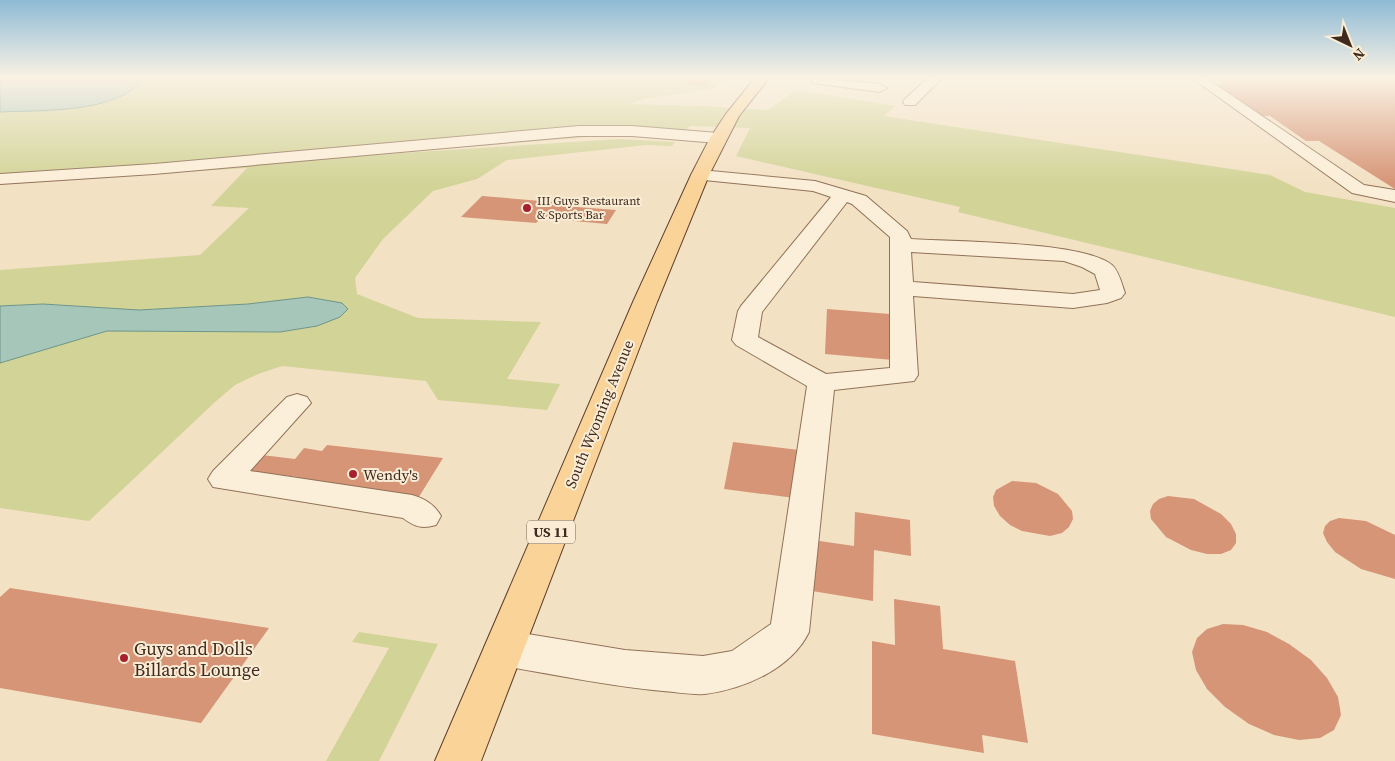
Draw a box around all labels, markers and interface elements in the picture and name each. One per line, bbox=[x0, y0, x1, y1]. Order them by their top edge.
north arrow bbox=[1325, 20, 1375, 70]
text: N bbox=[1348, 44, 1369, 65]
place label: III Guys Restaurant & Sports Bar bbox=[537, 193, 640, 223]
marker: III Guys Restaurant & Sports Bar bbox=[521, 202, 533, 214]
street label: South Wyoming Avenue bbox=[560, 336, 639, 491]
place label: Wendy's bbox=[363, 464, 418, 485]
marker: Wendy's bbox=[347, 468, 359, 480]
road number: US 11 bbox=[527, 520, 575, 544]
place label: Guys and Dolls Billards Lounge bbox=[134, 636, 260, 682]
marker: Guys and Dolls Billards Lounge bbox=[118, 652, 130, 664]

